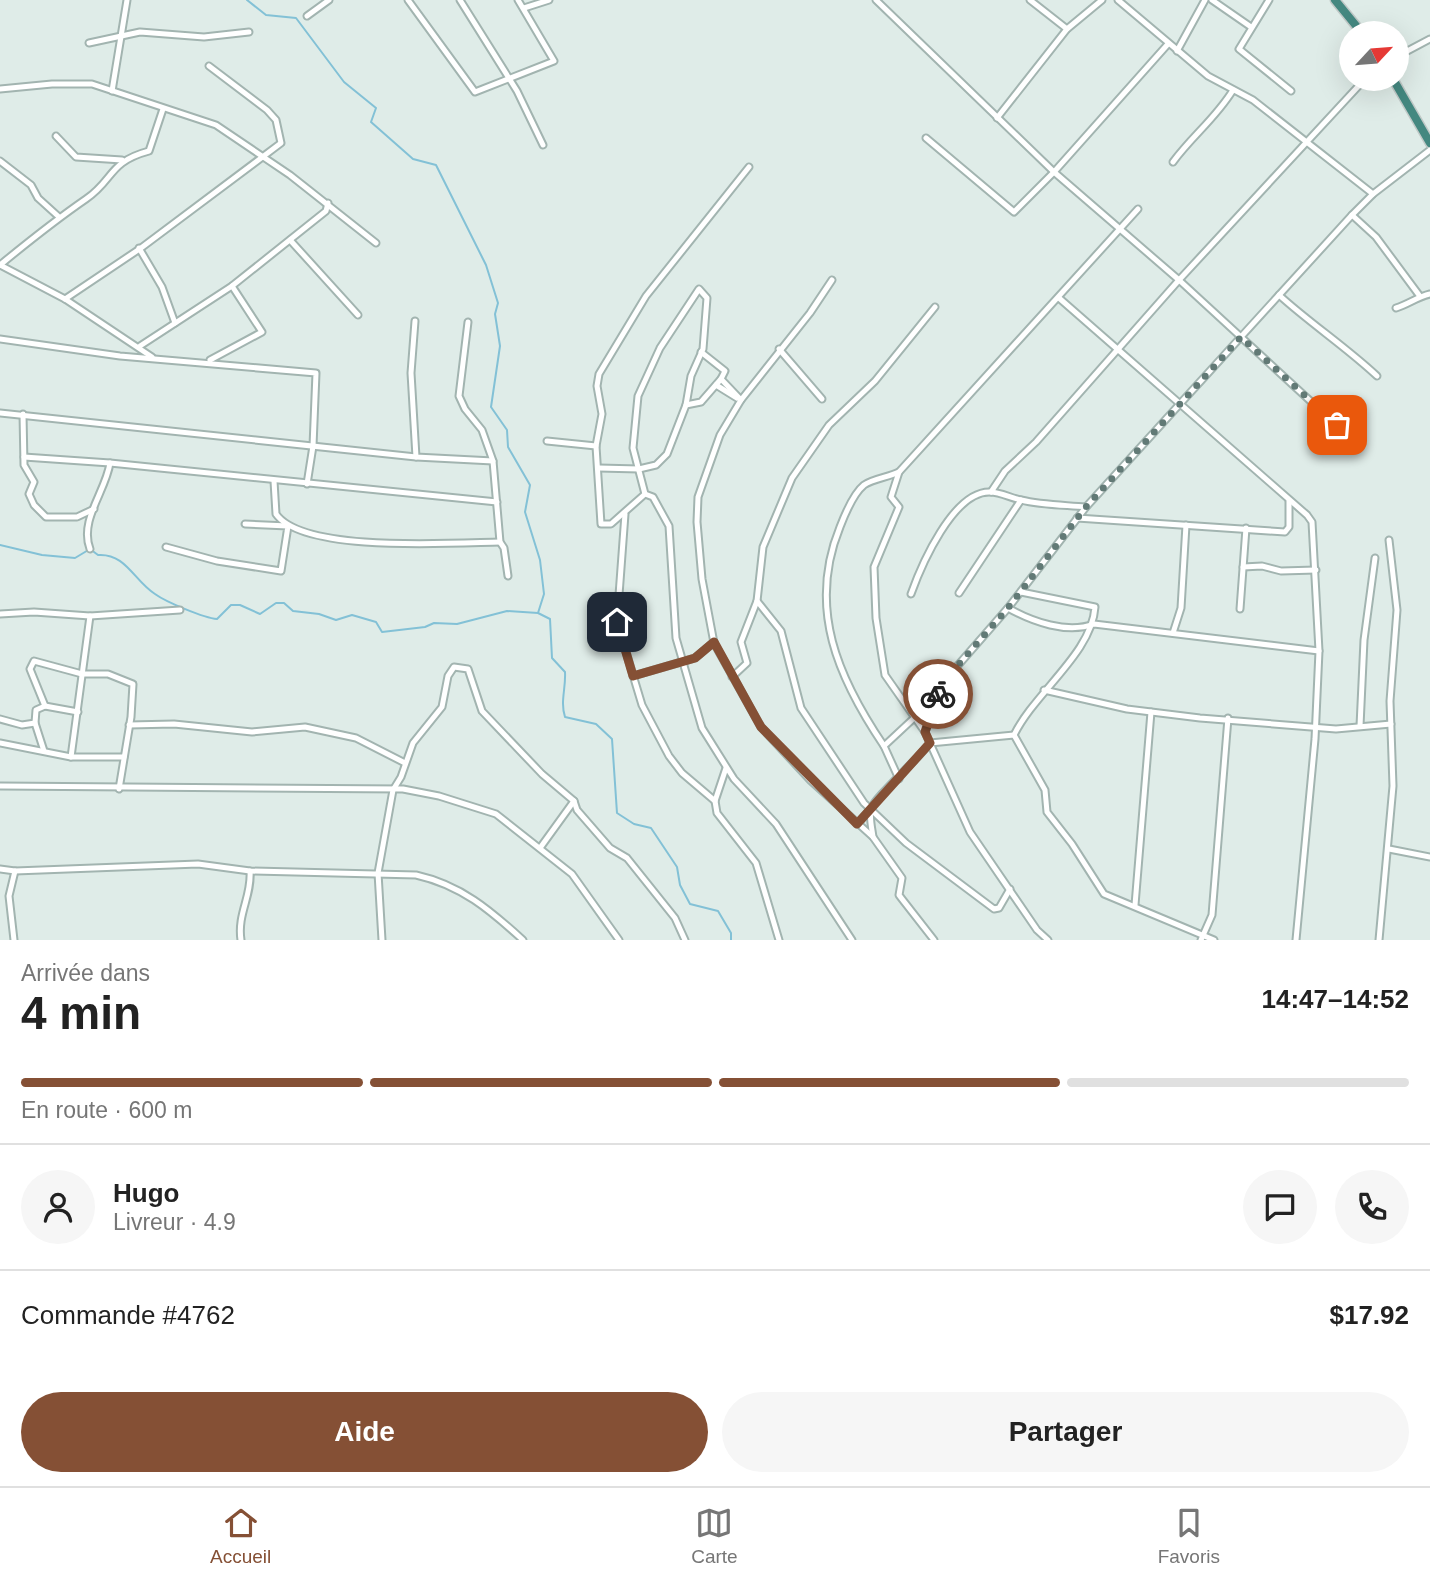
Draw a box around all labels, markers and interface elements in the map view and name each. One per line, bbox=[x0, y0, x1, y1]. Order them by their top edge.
north arrow bbox=[1339, 21, 1409, 91]
map controls bbox=[1339, 21, 1409, 91]
pin bbox=[1307, 395, 1367, 455]
icon: bag bbox=[1318, 406, 1356, 444]
pin bbox=[587, 592, 647, 652]
icon: home bbox=[598, 603, 636, 641]
courier bbox=[903, 659, 973, 729]
icon: bike bbox=[919, 675, 957, 713]
text: Arrivée dans bbox=[21, 960, 150, 986]
text: 14:47–14:52 bbox=[1262, 984, 1409, 1014]
text: 4 min bbox=[21, 987, 141, 1039]
text: En route · 600 m bbox=[21, 1097, 192, 1123]
button: person bbox=[21, 1170, 95, 1244]
button: chat bbox=[1243, 1170, 1317, 1244]
button: phone bbox=[1335, 1170, 1409, 1244]
text: Hugo bbox=[113, 1178, 179, 1208]
text: Livreur · 4.9 bbox=[113, 1209, 236, 1235]
text: Commande #4762 bbox=[21, 1300, 235, 1330]
text: $17.92 bbox=[1329, 1300, 1409, 1330]
button: Aide bbox=[21, 1392, 708, 1472]
button: Partager bbox=[722, 1392, 1409, 1472]
tab: Accueil bbox=[210, 1504, 271, 1568]
tab: Carte bbox=[691, 1504, 738, 1568]
tab: Favoris bbox=[1158, 1504, 1220, 1568]

